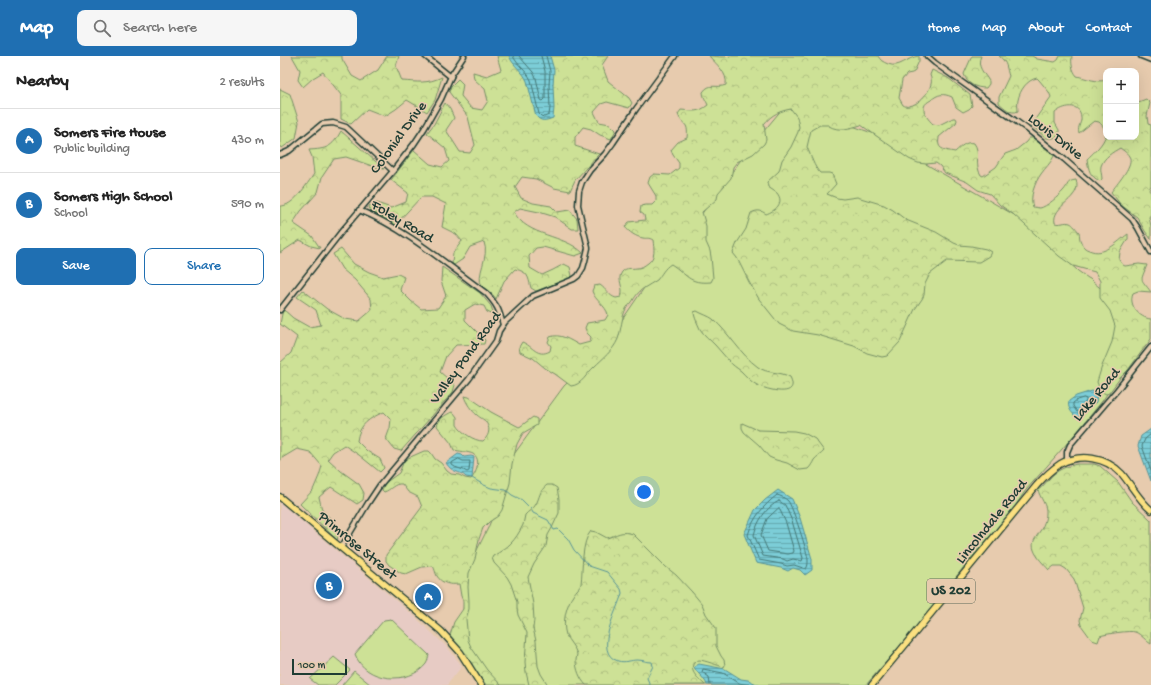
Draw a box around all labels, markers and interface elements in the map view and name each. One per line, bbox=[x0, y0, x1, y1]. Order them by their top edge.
search box bbox=[77, 10, 357, 46]
text: Map bbox=[20, 17, 53, 40]
icon: search bbox=[91, 17, 113, 39]
text: Search here bbox=[123, 19, 197, 37]
text: Home bbox=[928, 20, 960, 37]
text: Map bbox=[982, 20, 1006, 37]
text: About bbox=[1028, 20, 1064, 37]
text: Contact bbox=[1086, 20, 1131, 37]
map controls bbox=[1103, 68, 1139, 140]
button: + bbox=[1103, 68, 1139, 104]
text: Nearby bbox=[16, 72, 69, 92]
text: 2 results bbox=[219, 75, 264, 90]
street label: Colonial Drive bbox=[367, 98, 431, 178]
button: − bbox=[1103, 104, 1139, 140]
street label: Louis Drive bbox=[1024, 110, 1086, 164]
text: Somers Fire House bbox=[54, 124, 166, 142]
text: A bbox=[25, 133, 33, 148]
text: 430 m bbox=[231, 133, 264, 148]
text: Public building bbox=[54, 142, 130, 157]
text: Somers High School bbox=[54, 188, 172, 206]
street label: Foley Road bbox=[366, 196, 438, 248]
text: B bbox=[26, 197, 32, 212]
text: 590 m bbox=[231, 197, 264, 212]
text: School bbox=[54, 206, 88, 221]
button: Save bbox=[16, 248, 136, 285]
button: Share bbox=[144, 248, 264, 285]
street label: Valley Pond Road bbox=[426, 307, 506, 409]
street label: Lake Road bbox=[1069, 364, 1125, 426]
street label: Lincolndale Road bbox=[952, 475, 1032, 568]
your location bbox=[634, 482, 654, 502]
street label: Primrose Street bbox=[313, 507, 402, 585]
pin: B bbox=[316, 571, 342, 601]
road number: US 202 bbox=[927, 579, 975, 603]
pin: A bbox=[415, 582, 441, 612]
scale bar bbox=[292, 657, 347, 676]
text: 100 m bbox=[298, 660, 325, 672]

